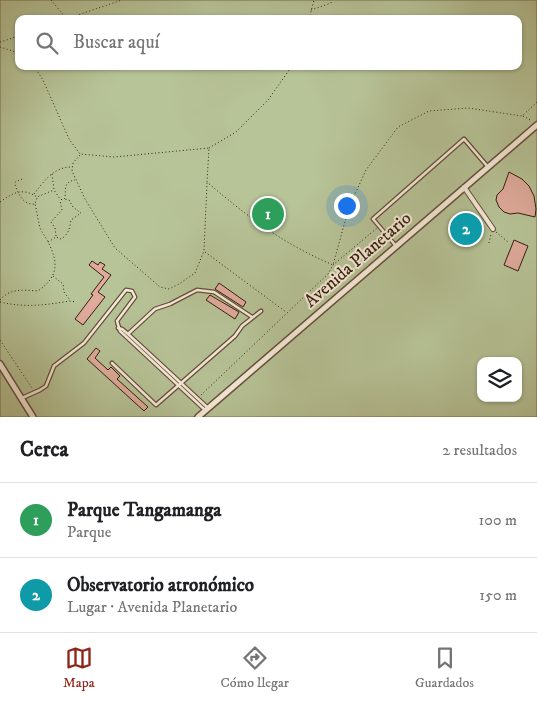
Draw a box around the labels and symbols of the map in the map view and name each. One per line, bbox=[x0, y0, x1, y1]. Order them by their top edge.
your location bbox=[334, 193, 360, 219]
pin: 1 bbox=[252, 195, 284, 233]
street label: Avenida Planetario bbox=[300, 207, 416, 312]
pin: 2 bbox=[450, 210, 482, 248]

